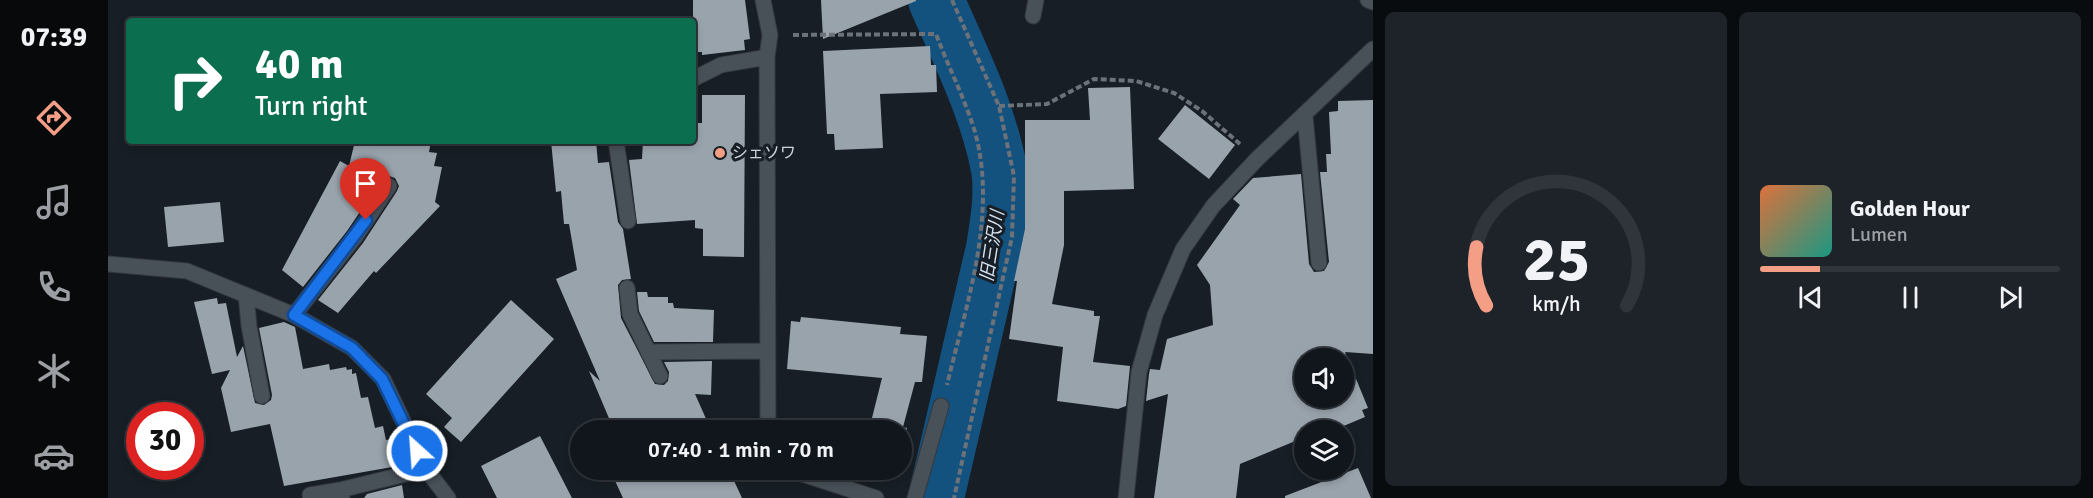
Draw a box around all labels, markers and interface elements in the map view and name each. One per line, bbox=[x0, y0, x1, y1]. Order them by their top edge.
text: 07:39 bbox=[21, 21, 87, 54]
text: 40 m bbox=[255, 39, 344, 90]
icon: right bbox=[156, 42, 234, 120]
text: Turn right bbox=[255, 90, 368, 123]
icon: directions bbox=[33, 97, 75, 139]
place label: シェソワ bbox=[732, 143, 796, 163]
marker: シェソワ bbox=[713, 146, 727, 160]
pin bbox=[340, 158, 391, 220]
icon: arrive bbox=[349, 167, 382, 200]
icon: music bbox=[33, 181, 75, 223]
text: Golden Hour bbox=[1850, 195, 1970, 222]
water label: 旧三沢川 bbox=[976, 207, 1009, 283]
text: 25 bbox=[1522, 221, 1590, 298]
text: Lumen bbox=[1850, 222, 1908, 247]
icon: phone bbox=[33, 266, 75, 308]
icon: previous bbox=[1794, 281, 1827, 314]
icon: pause bbox=[1894, 281, 1927, 314]
icon: next bbox=[1994, 281, 2027, 314]
text: km/h bbox=[1532, 291, 1580, 317]
map controls bbox=[1294, 348, 1354, 480]
button: sound bbox=[1294, 348, 1354, 408]
icon: climate bbox=[33, 350, 75, 392]
speed limit sign: 30 bbox=[126, 402, 204, 480]
position arrow bbox=[385, 419, 449, 483]
button: layers bbox=[1294, 420, 1354, 480]
icon: car bbox=[33, 435, 75, 477]
text: 07:40 · 1 min · 70 m bbox=[648, 436, 834, 463]

